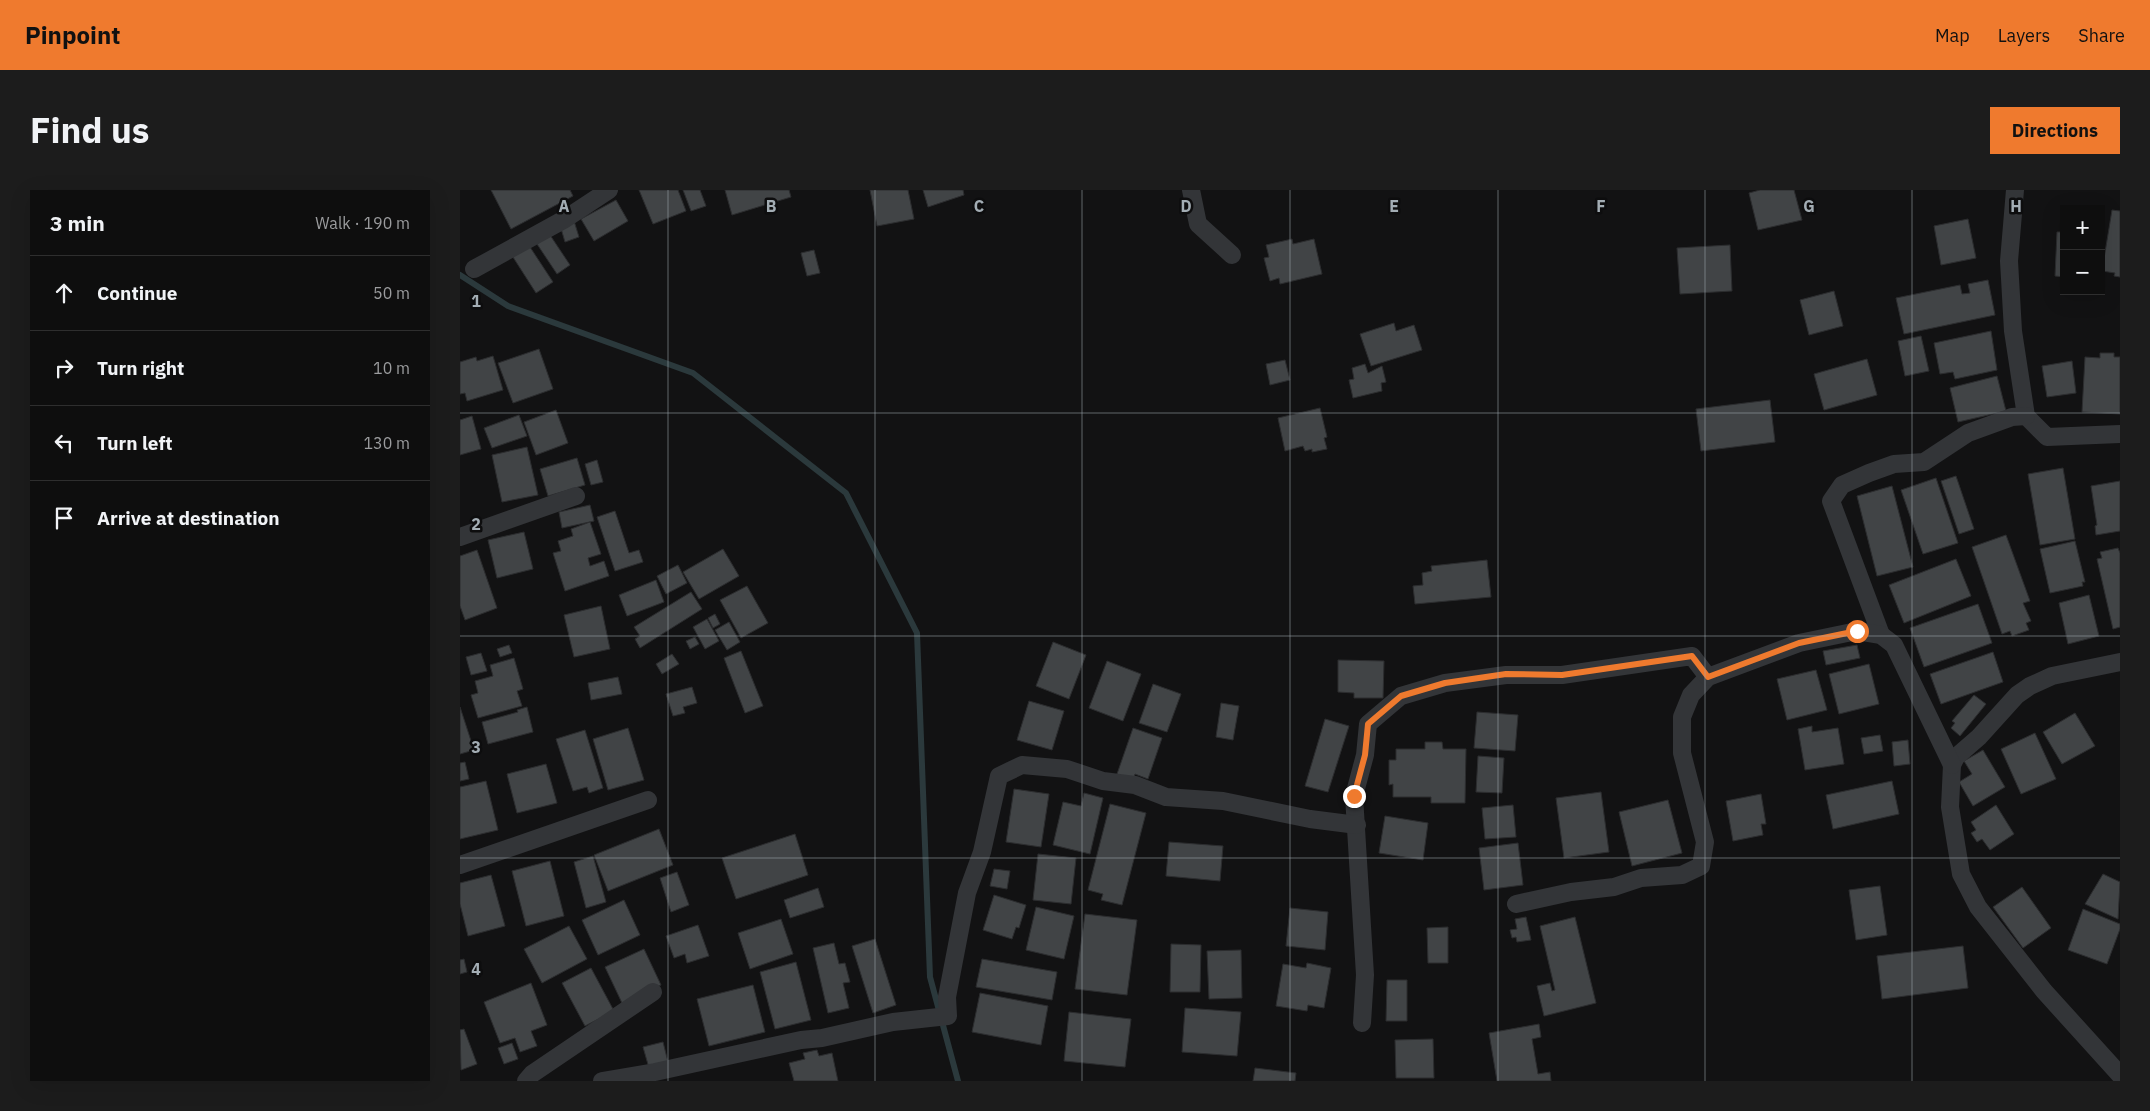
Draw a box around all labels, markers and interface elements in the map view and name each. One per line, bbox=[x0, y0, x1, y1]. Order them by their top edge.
text: Pinpoint bbox=[25, 19, 120, 51]
text: Map bbox=[1935, 24, 1970, 47]
text: Layers bbox=[1998, 24, 2050, 47]
text: Share bbox=[2078, 24, 2125, 47]
text: Find us bbox=[30, 107, 149, 153]
button: Directions bbox=[1990, 107, 2120, 154]
text: A bbox=[559, 196, 570, 216]
text: B bbox=[766, 196, 777, 216]
text: C bbox=[974, 196, 984, 216]
text: D bbox=[1180, 196, 1192, 216]
text: E bbox=[1389, 196, 1399, 216]
text: F bbox=[1596, 196, 1606, 216]
text: G bbox=[1803, 196, 1815, 216]
text: H bbox=[2010, 196, 2022, 216]
map controls bbox=[2060, 205, 2105, 295]
button: + bbox=[2060, 205, 2105, 250]
text: 3 min bbox=[50, 209, 105, 237]
text: Walk · 190 m bbox=[315, 213, 410, 233]
button: − bbox=[2060, 250, 2105, 295]
icon: ahead bbox=[50, 279, 78, 307]
text: Continue bbox=[97, 281, 177, 305]
text: 50 m bbox=[373, 283, 410, 303]
text: 1 bbox=[471, 291, 481, 311]
icon: right bbox=[50, 354, 78, 382]
text: Turn right bbox=[97, 356, 184, 380]
text: 10 m bbox=[373, 358, 410, 378]
icon: left bbox=[50, 429, 78, 457]
text: Turn left bbox=[97, 431, 173, 455]
text: 130 m bbox=[363, 433, 410, 453]
icon: arrive bbox=[50, 504, 78, 532]
text: Arrive at destination bbox=[97, 506, 280, 530]
text: 2 bbox=[471, 514, 481, 534]
route start bbox=[1846, 620, 1869, 643]
text: 3 bbox=[471, 737, 481, 757]
route end bbox=[1343, 785, 1366, 808]
text: 4 bbox=[471, 959, 481, 979]

